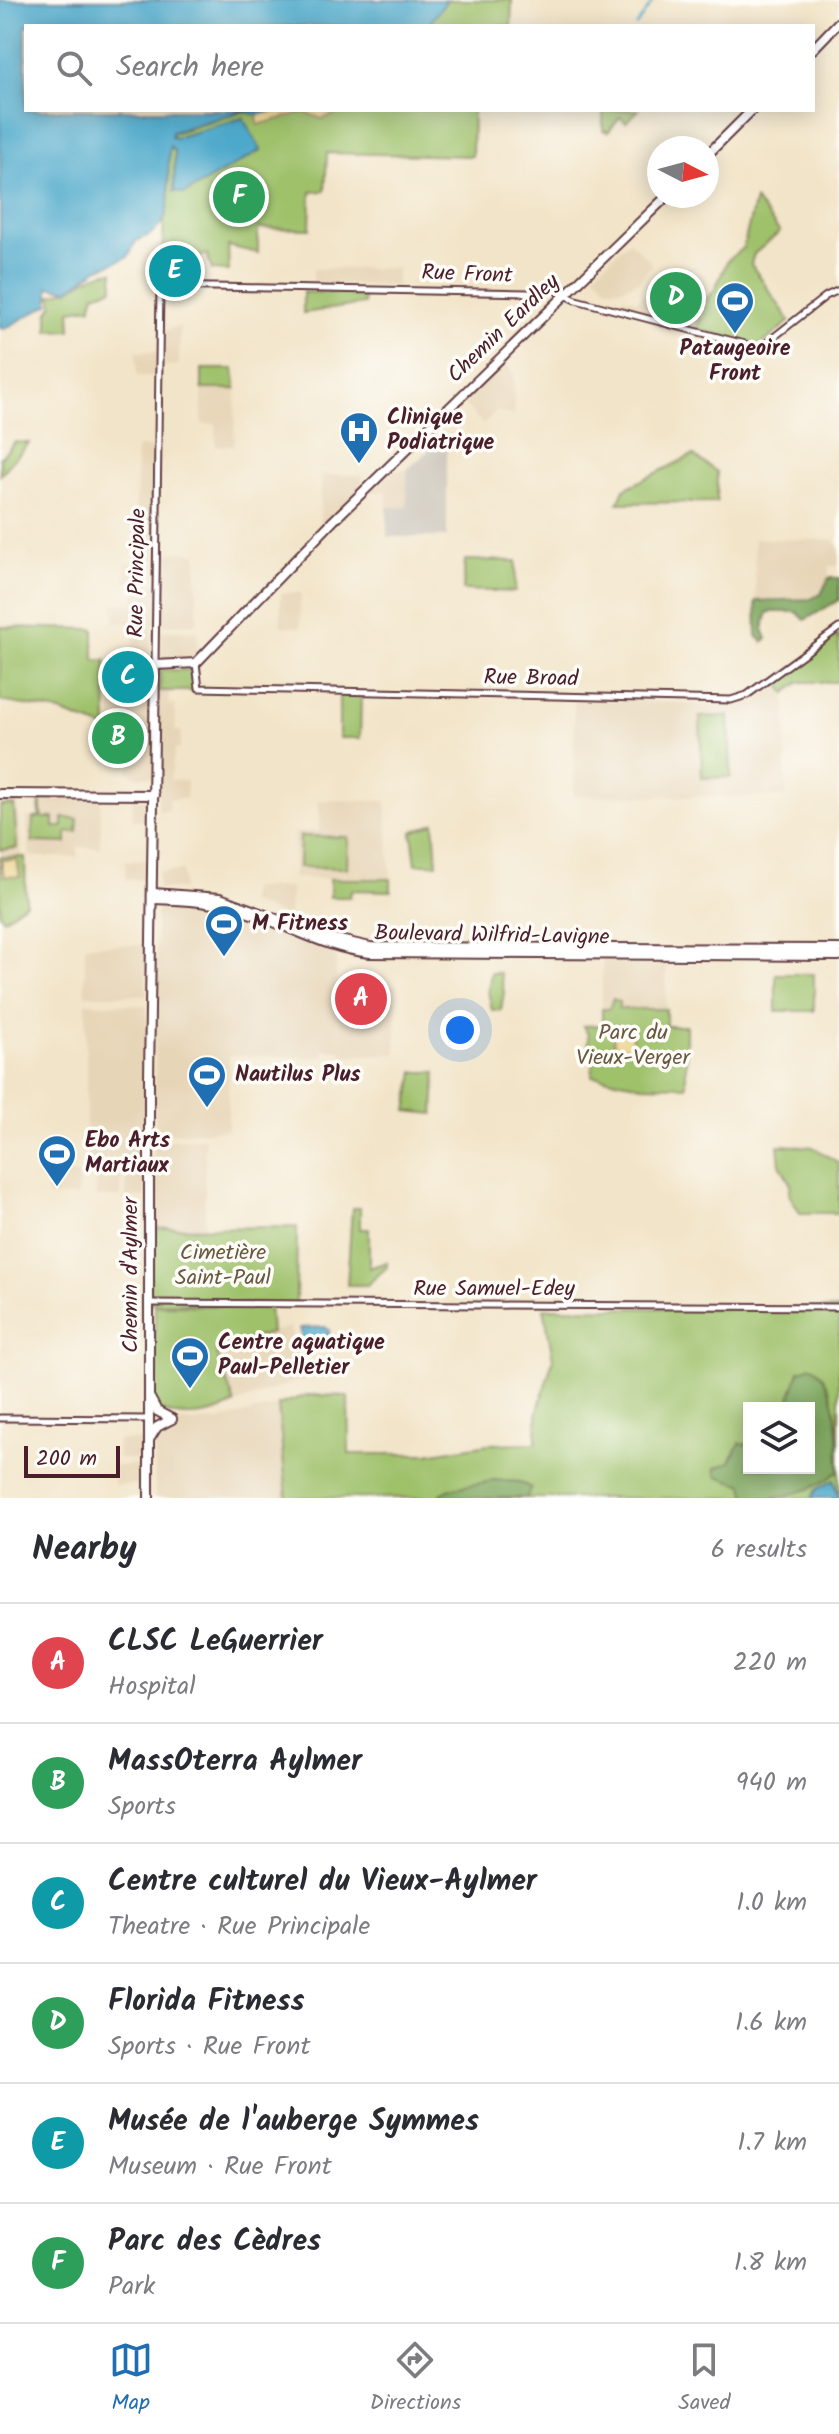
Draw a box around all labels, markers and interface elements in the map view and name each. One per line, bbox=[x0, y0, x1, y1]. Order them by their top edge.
search box bbox=[24, 24, 815, 112]
text: Search here bbox=[116, 44, 264, 92]
icon: search bbox=[52, 46, 96, 90]
north arrow bbox=[647, 136, 719, 208]
pin: F bbox=[213, 167, 265, 227]
pin: E bbox=[149, 241, 201, 301]
street label: Rue Front bbox=[421, 256, 514, 294]
street label: Chemin Eardley bbox=[440, 266, 569, 392]
pin: D bbox=[650, 268, 702, 328]
sports icon: Pataugeoire Front bbox=[714, 280, 756, 335]
place label: Pataugeoire Front bbox=[680, 332, 791, 392]
place label: Clinique Podiatrique bbox=[387, 401, 495, 461]
hospital icon: Clinique Podiatrique bbox=[338, 410, 380, 465]
street label: Rue Principale bbox=[119, 508, 157, 638]
pin: C bbox=[102, 647, 154, 707]
street label: Rue Broad bbox=[483, 661, 580, 697]
pin: B bbox=[92, 708, 144, 768]
sports icon: M Fitness bbox=[203, 903, 245, 958]
place label: M Fitness bbox=[252, 907, 349, 942]
street label: Boulevard Wilfrid-Lavigne bbox=[374, 916, 610, 956]
pin: A bbox=[335, 969, 387, 1029]
your location bbox=[440, 1010, 480, 1050]
park label: Parc du Vieux-Verger bbox=[576, 1016, 691, 1076]
sports icon: Nautilus Plus bbox=[186, 1054, 228, 1109]
place label: Nautilus Plus bbox=[235, 1058, 361, 1093]
place label: Ebo Arts Martiaux bbox=[85, 1124, 171, 1184]
sports icon: Ebo Arts Martiaux bbox=[36, 1133, 78, 1188]
street label: Chemin d'Aylmer bbox=[114, 1195, 149, 1353]
park label: Cimetière Saint-Paul bbox=[175, 1236, 272, 1296]
street label: Rue Samuel-Edey bbox=[413, 1272, 576, 1307]
place label: Centre aquatique Paul-Pelletier bbox=[218, 1326, 385, 1386]
sports icon: Centre aquatique Paul-Pelletier bbox=[169, 1335, 211, 1390]
map controls bbox=[743, 1402, 815, 1474]
button: layers bbox=[743, 1402, 815, 1474]
scale bar bbox=[24, 1442, 120, 1478]
text: 200 m bbox=[36, 1442, 97, 1477]
text: Nearby bbox=[32, 1523, 137, 1577]
text: 6 results bbox=[711, 1529, 807, 1571]
text: CLSC LeGuerrier bbox=[108, 1618, 323, 1666]
text: A bbox=[50, 1642, 66, 1684]
text: 220 m bbox=[733, 1642, 807, 1684]
text: Hospital bbox=[108, 1666, 196, 1708]
text: MassOterra Aylmer bbox=[108, 1738, 362, 1786]
text: B bbox=[50, 1762, 66, 1804]
text: 940 m bbox=[736, 1762, 807, 1804]
text: Sports bbox=[108, 1786, 176, 1828]
text: Centre culturel du Vieux-Aylmer bbox=[108, 1858, 537, 1906]
text: C bbox=[50, 1882, 66, 1924]
text: 1.0 km bbox=[736, 1882, 807, 1924]
text: Theatre · Rue Principale bbox=[108, 1906, 370, 1948]
text: Florida Fitness bbox=[108, 1978, 304, 2026]
text: D bbox=[49, 2002, 67, 2044]
text: 1.6 km bbox=[735, 2002, 807, 2044]
text: Sports · Rue Front bbox=[108, 2026, 311, 2068]
text: Musée de l'auberge Symmes bbox=[108, 2098, 479, 2146]
text: E bbox=[51, 2122, 65, 2164]
text: 1.7 km bbox=[737, 2122, 807, 2164]
text: Museum · Rue Front bbox=[108, 2146, 332, 2188]
text: Parc des Cèdres bbox=[108, 2218, 321, 2266]
text: F bbox=[51, 2242, 65, 2284]
text: 1.8 km bbox=[734, 2242, 807, 2284]
text: Park bbox=[108, 2266, 155, 2308]
tab: Map bbox=[109, 2338, 153, 2421]
tab: Directions bbox=[370, 2338, 461, 2421]
tab: Saved bbox=[678, 2338, 730, 2421]

